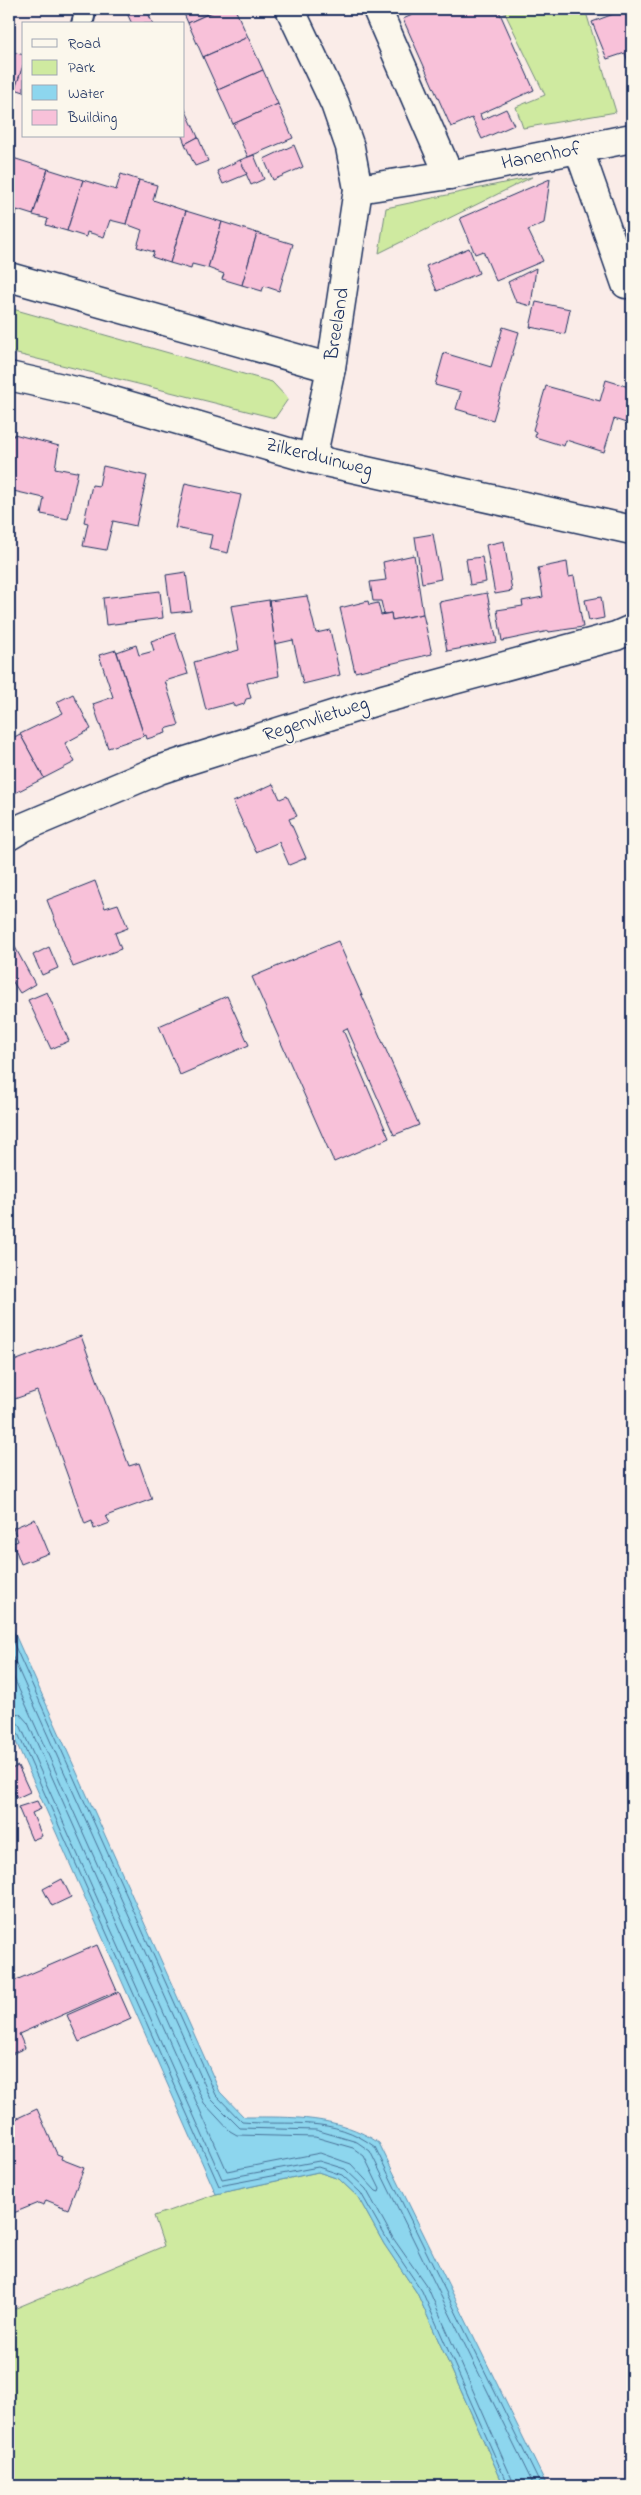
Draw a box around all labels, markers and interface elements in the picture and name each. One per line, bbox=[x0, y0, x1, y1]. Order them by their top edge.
legend bbox=[22, 22, 185, 138]
text: Road bbox=[68, 33, 101, 55]
text: Park bbox=[68, 57, 96, 79]
text: Water bbox=[68, 83, 104, 105]
text: Building bbox=[67, 107, 117, 130]
street label: Hanenhof bbox=[499, 135, 584, 179]
street label: Breeland bbox=[318, 286, 358, 363]
street label: Zilkerduinweg bbox=[262, 431, 376, 486]
street label: Regenvlietweg bbox=[260, 689, 373, 752]

